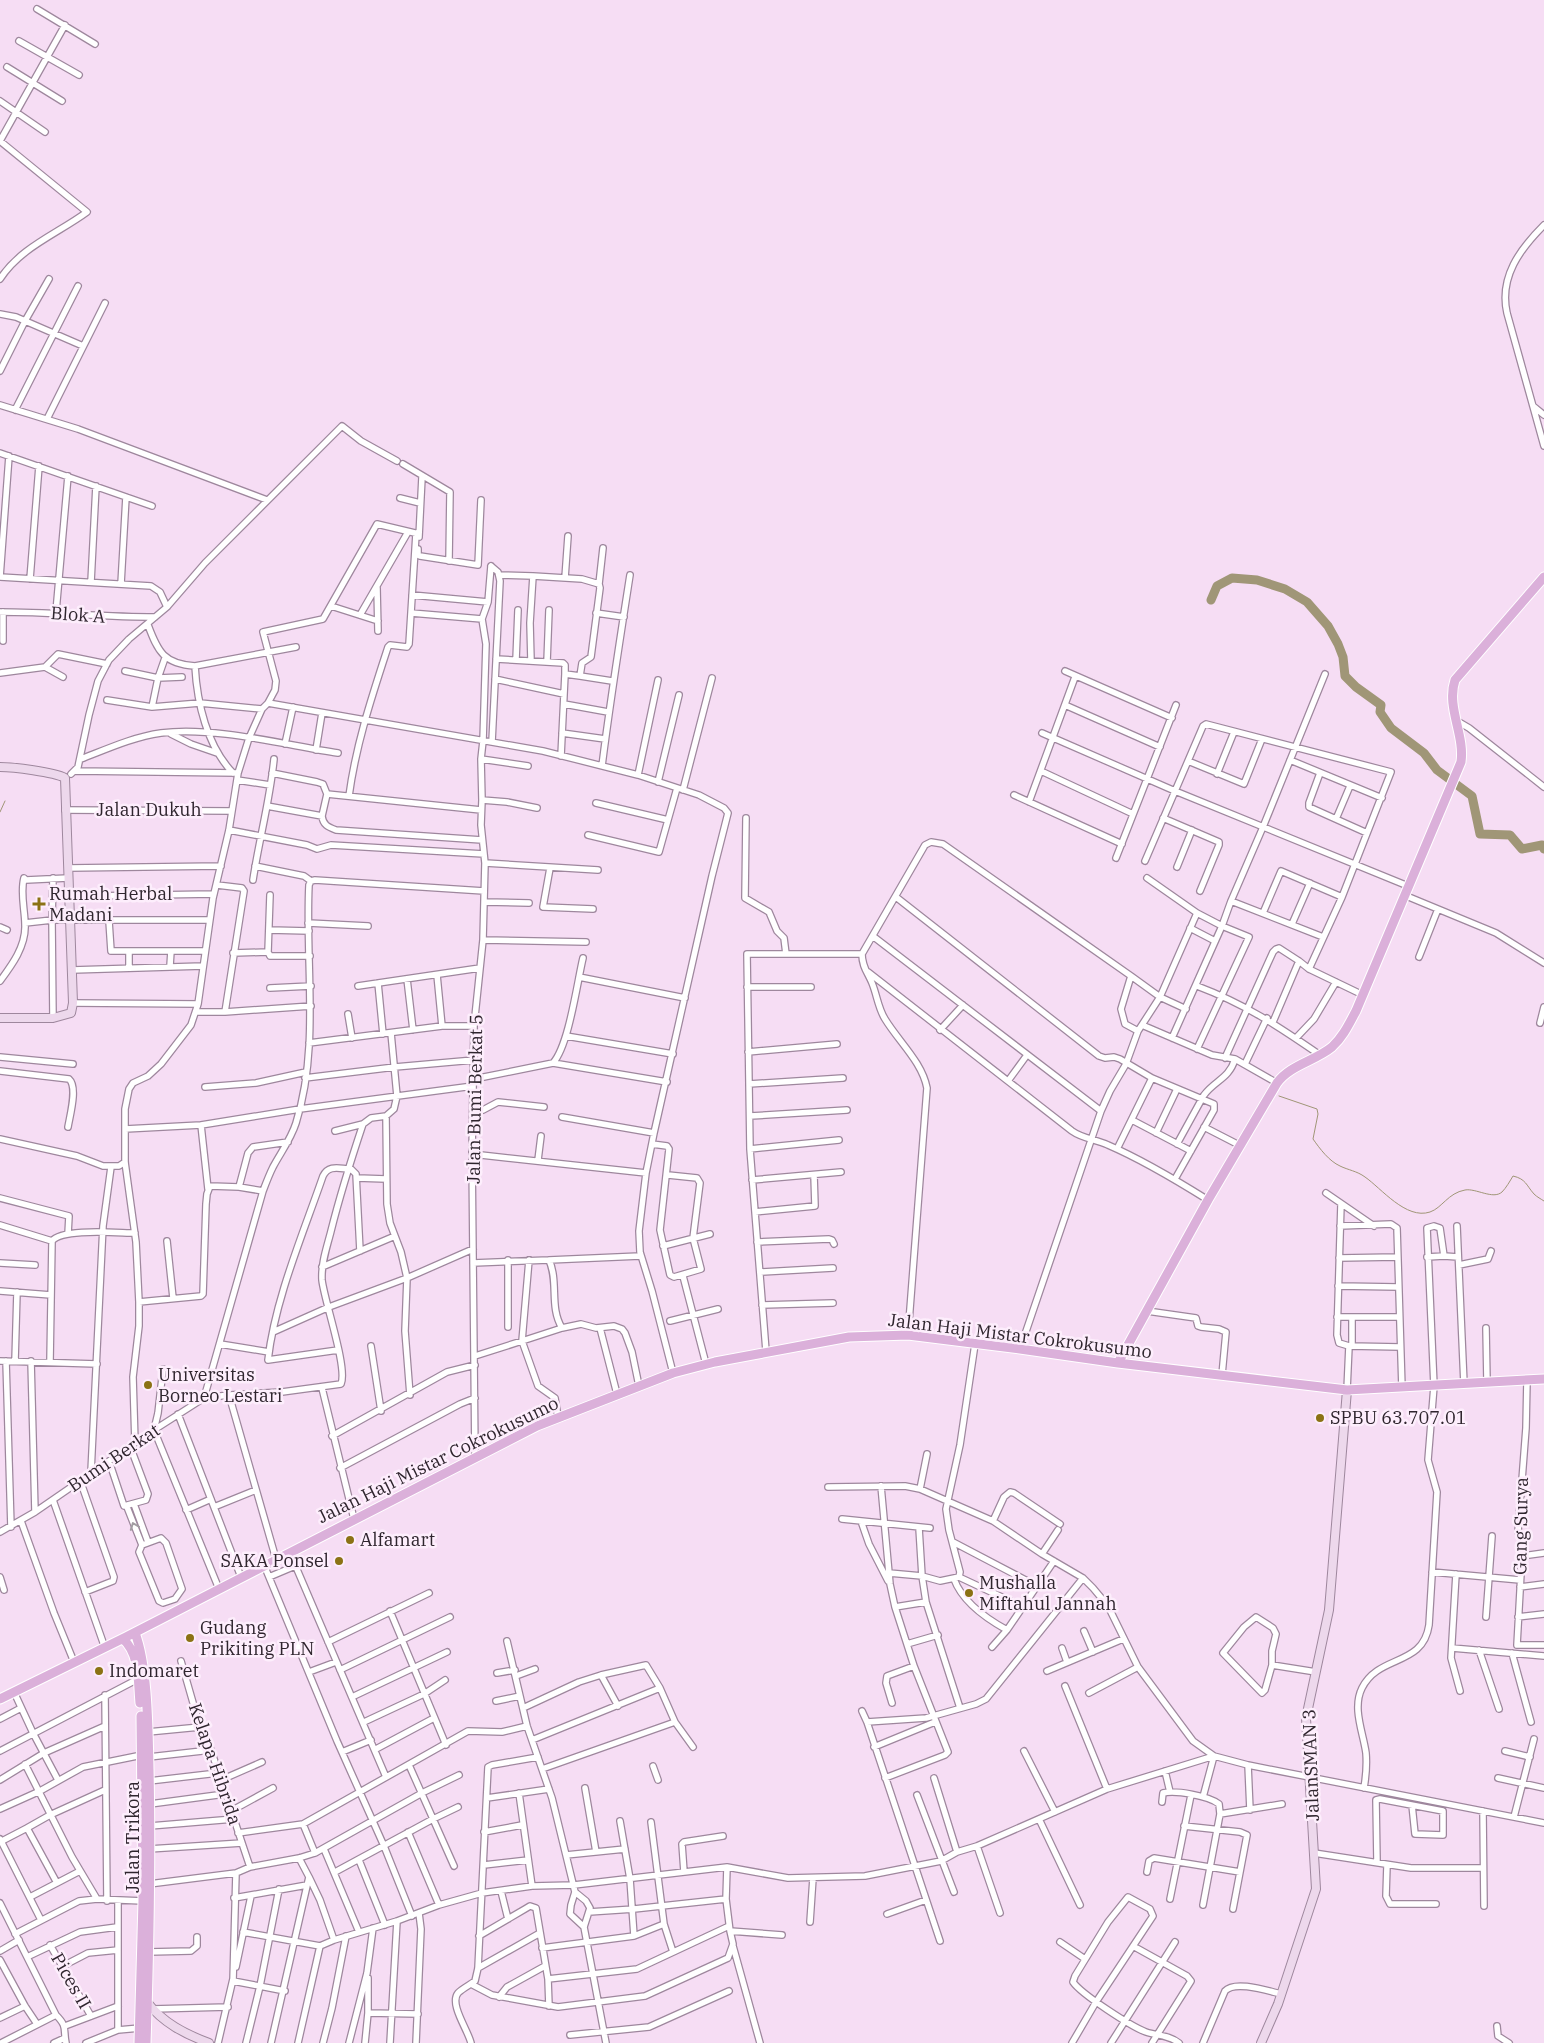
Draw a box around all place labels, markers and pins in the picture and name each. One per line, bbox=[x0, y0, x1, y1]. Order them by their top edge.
place label: Rumah Herbal Madani bbox=[49, 882, 173, 926]
marker: Rumah Herbal Madani bbox=[33, 898, 45, 910]
place label: Universitas Borneo Lestari bbox=[158, 1363, 283, 1407]
marker: Universitas Borneo Lestari bbox=[142, 1379, 154, 1391]
place label: SPBU 63.707.01 bbox=[1330, 1406, 1467, 1429]
marker: SPBU 63.707.01 bbox=[1314, 1412, 1326, 1424]
place label: Alfamart bbox=[360, 1528, 435, 1551]
marker: Alfamart bbox=[344, 1534, 356, 1546]
place label: SAKA Ponsel bbox=[221, 1549, 329, 1572]
marker: SAKA Ponsel bbox=[333, 1555, 345, 1567]
place label: Mushalla Miftahul Jannah bbox=[979, 1571, 1117, 1615]
marker: Mushalla Miftahul Jannah bbox=[963, 1587, 975, 1599]
place label: Gudang Prikiting PLN bbox=[200, 1616, 314, 1660]
marker: Gudang Prikiting PLN bbox=[184, 1632, 196, 1644]
place label: Indomaret bbox=[109, 1659, 199, 1682]
marker: Indomaret bbox=[93, 1665, 105, 1677]

